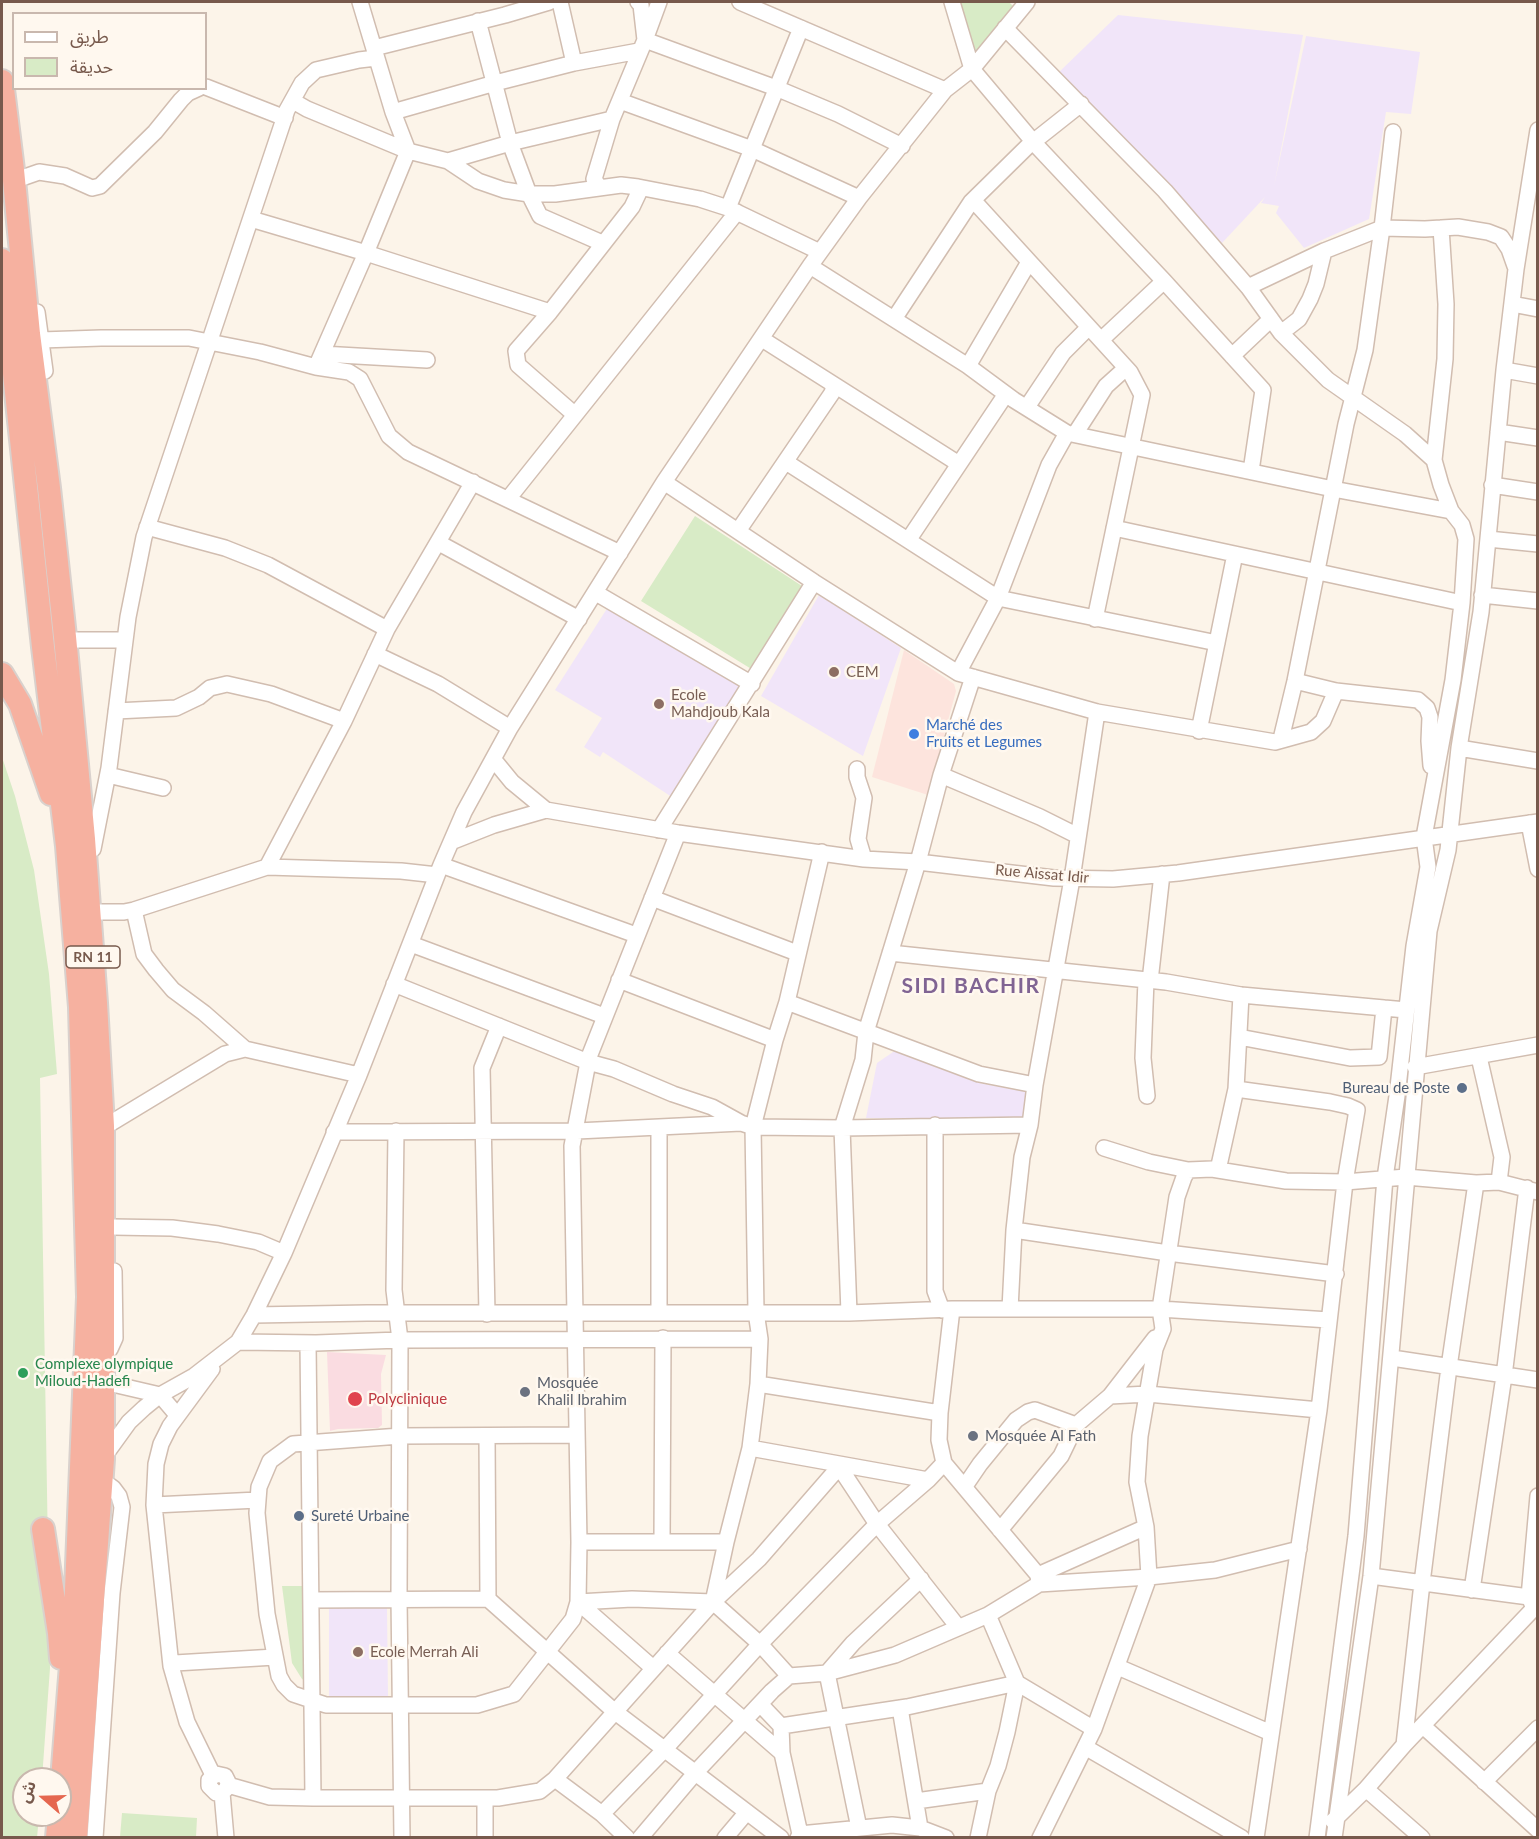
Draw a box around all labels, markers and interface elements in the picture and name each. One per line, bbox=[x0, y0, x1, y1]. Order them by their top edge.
legend bbox=[12, 12, 207, 90]
text: طريق bbox=[70, 25, 109, 47]
text: حديقة bbox=[70, 55, 113, 77]
place label: CEM bbox=[846, 663, 879, 681]
marker: CEM bbox=[827, 665, 841, 679]
place label: Ecole Mahdjoub Kala bbox=[671, 686, 770, 721]
marker: Ecole Mahdjoub Kala bbox=[652, 697, 666, 711]
place label: Marché des Fruits et Legumes bbox=[926, 716, 1042, 751]
marker: Marché des Fruits et Legumes bbox=[907, 727, 921, 741]
street label: Rue Aissat Idir bbox=[994, 861, 1090, 887]
road number: RN 11 bbox=[66, 946, 120, 968]
district label: SIDI BACHIR bbox=[901, 973, 1041, 999]
place label: Bureau de Poste bbox=[1342, 1079, 1450, 1097]
marker: Bureau de Poste bbox=[1455, 1081, 1469, 1095]
place label: Complexe olympique Miloud-Hadefi bbox=[35, 1355, 173, 1390]
marker: Complexe olympique Miloud-Hadefi bbox=[16, 1366, 30, 1380]
place label: Mosquée Khalil Ibrahim bbox=[537, 1374, 627, 1409]
marker: Mosquée Khalil Ibrahim bbox=[518, 1385, 532, 1399]
marker: Polyclinique bbox=[346, 1390, 364, 1408]
place label: Polyclinique bbox=[368, 1390, 447, 1408]
place label: Mosquée Al Fath bbox=[985, 1427, 1096, 1445]
marker: Mosquée Al Fath bbox=[966, 1429, 980, 1443]
place label: Sureté Urbaine bbox=[311, 1507, 409, 1525]
marker: Sureté Urbaine bbox=[292, 1509, 306, 1523]
place label: Ecole Merrah Ali bbox=[370, 1643, 478, 1661]
marker: Ecole Merrah Ali bbox=[351, 1645, 365, 1659]
north arrow bbox=[12, 1767, 72, 1827]
text: ش bbox=[14, 1778, 39, 1805]

